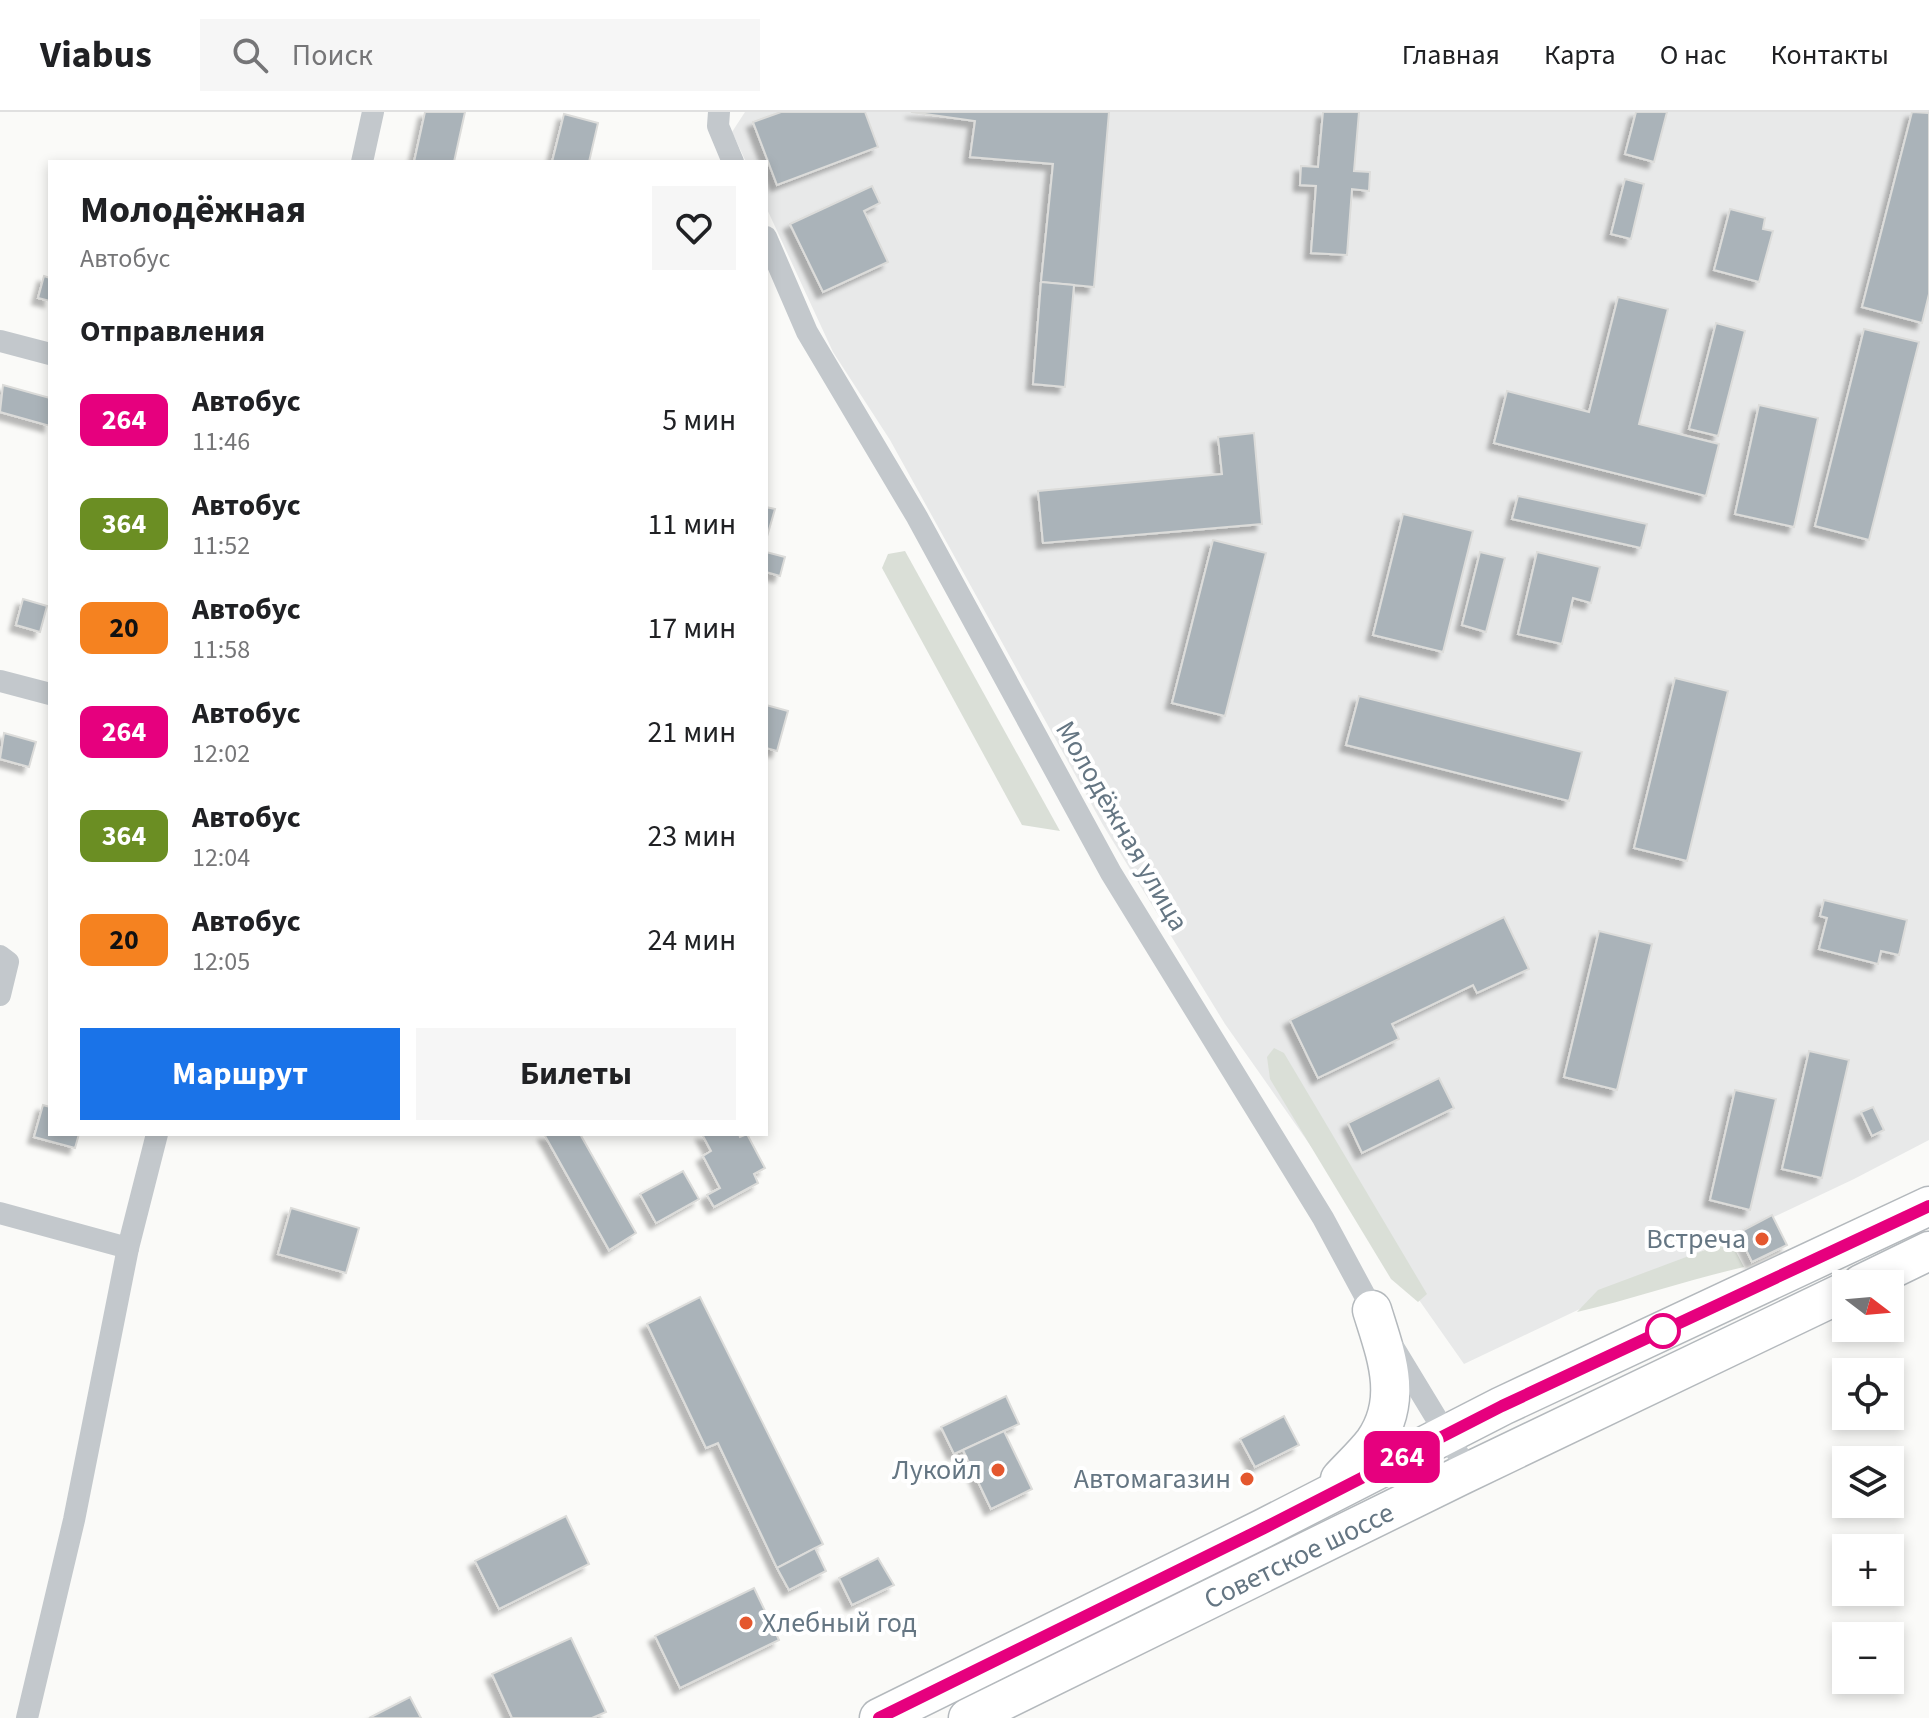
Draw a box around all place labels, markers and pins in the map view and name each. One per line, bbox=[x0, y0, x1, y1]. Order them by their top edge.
place label: Встреча bbox=[1646, 1219, 1746, 1259]
marker: Встреча bbox=[1753, 1230, 1771, 1248]
unlabelled marker bbox=[1646, 1314, 1680, 1348]
place label: Лукойл bbox=[892, 1450, 982, 1490]
place label: Автомагазин bbox=[1074, 1459, 1231, 1499]
marker: Лукойл bbox=[989, 1461, 1007, 1479]
marker: Автомагазин bbox=[1238, 1470, 1256, 1488]
place label: Хлебный год bbox=[762, 1603, 917, 1643]
marker: Хлебный год bbox=[737, 1614, 755, 1632]

